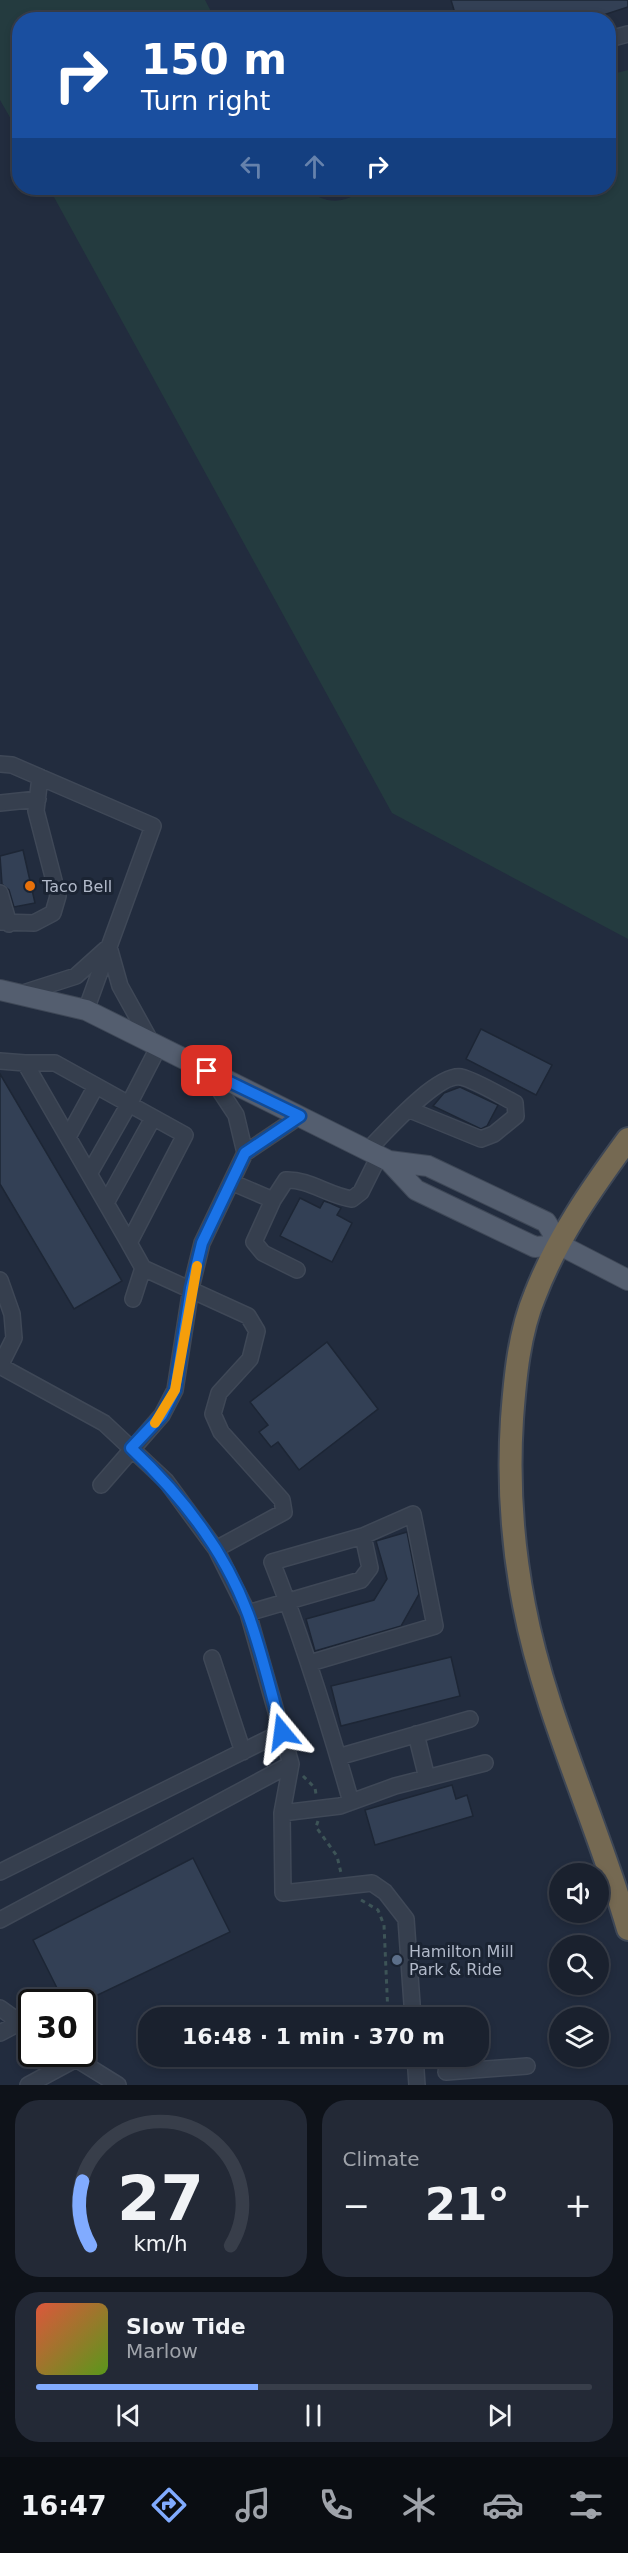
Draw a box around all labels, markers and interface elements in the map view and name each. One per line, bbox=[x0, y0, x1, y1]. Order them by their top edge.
text: 150 m bbox=[141, 35, 287, 84]
icon: right bbox=[42, 36, 120, 114]
text: Turn right bbox=[141, 85, 270, 116]
icon: left bbox=[235, 150, 268, 183]
icon: ahead bbox=[298, 150, 331, 183]
icon: right bbox=[361, 150, 394, 183]
place label: Taco Bell bbox=[41, 877, 112, 896]
marker: Taco Bell bbox=[23, 879, 37, 893]
pin bbox=[181, 1045, 232, 1096]
icon: arrive bbox=[190, 1054, 223, 1087]
position arrow bbox=[250, 1700, 314, 1764]
map controls bbox=[549, 1863, 609, 2067]
button: sound bbox=[549, 1863, 609, 1923]
button: search bbox=[549, 1935, 609, 1995]
place label: Hamilton Mill Park & Ride bbox=[409, 1942, 514, 1979]
marker: Hamilton Mill Park & Ride bbox=[390, 1953, 404, 1967]
speed limit sign: 30 bbox=[18, 1989, 96, 2067]
button: layers bbox=[549, 2007, 609, 2067]
text: 16:48 · 1 min · 370 m bbox=[182, 2024, 445, 2049]
text: Climate bbox=[343, 2147, 419, 2171]
text: 27 bbox=[117, 2162, 204, 2235]
text: 21° bbox=[425, 2178, 510, 2231]
text: − bbox=[343, 2186, 370, 2225]
text: + bbox=[564, 2186, 592, 2225]
text: km/h bbox=[134, 2231, 188, 2256]
text: Slow Tide bbox=[126, 2314, 246, 2339]
text: Marlow bbox=[126, 2339, 198, 2363]
icon: previous bbox=[112, 2399, 145, 2432]
icon: pause bbox=[297, 2399, 330, 2432]
icon: next bbox=[483, 2399, 516, 2432]
icon: directions bbox=[148, 2484, 190, 2526]
icon: music bbox=[232, 2484, 274, 2526]
icon: phone bbox=[315, 2484, 357, 2526]
icon: climate bbox=[398, 2484, 440, 2526]
icon: car bbox=[482, 2484, 524, 2526]
icon: filters bbox=[565, 2484, 607, 2526]
text: 16:47 bbox=[21, 2490, 107, 2521]

